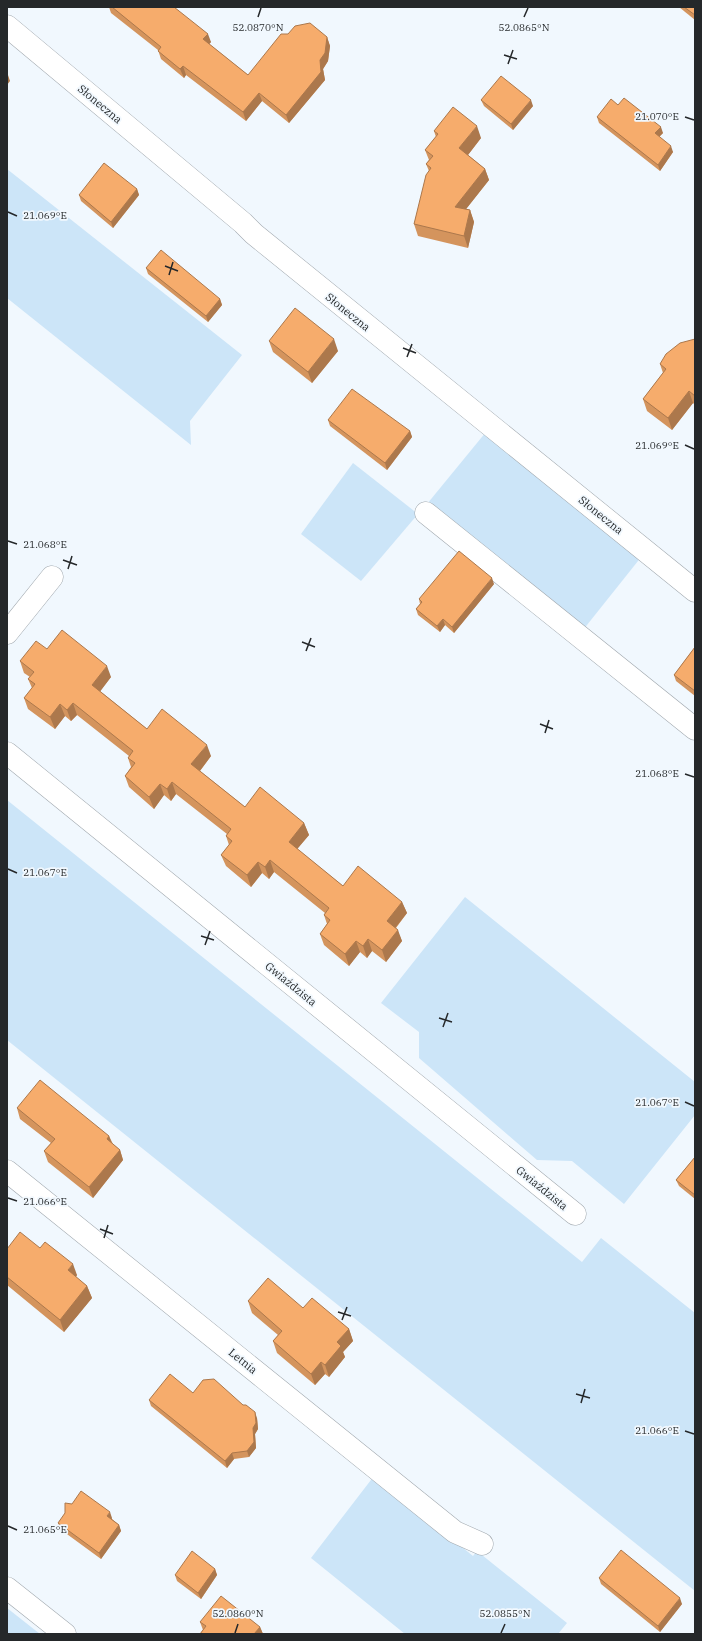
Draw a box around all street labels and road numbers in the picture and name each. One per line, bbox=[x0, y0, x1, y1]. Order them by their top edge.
street label: Słoneczna bbox=[75, 82, 125, 126]
street label: Słoneczna bbox=[323, 290, 373, 334]
street label: Słoneczna bbox=[576, 493, 626, 537]
street label: Gwiaździsta bbox=[262, 959, 320, 1009]
street label: Gwiaździsta bbox=[513, 1163, 571, 1213]
street label: Letnia bbox=[226, 1345, 260, 1377]

